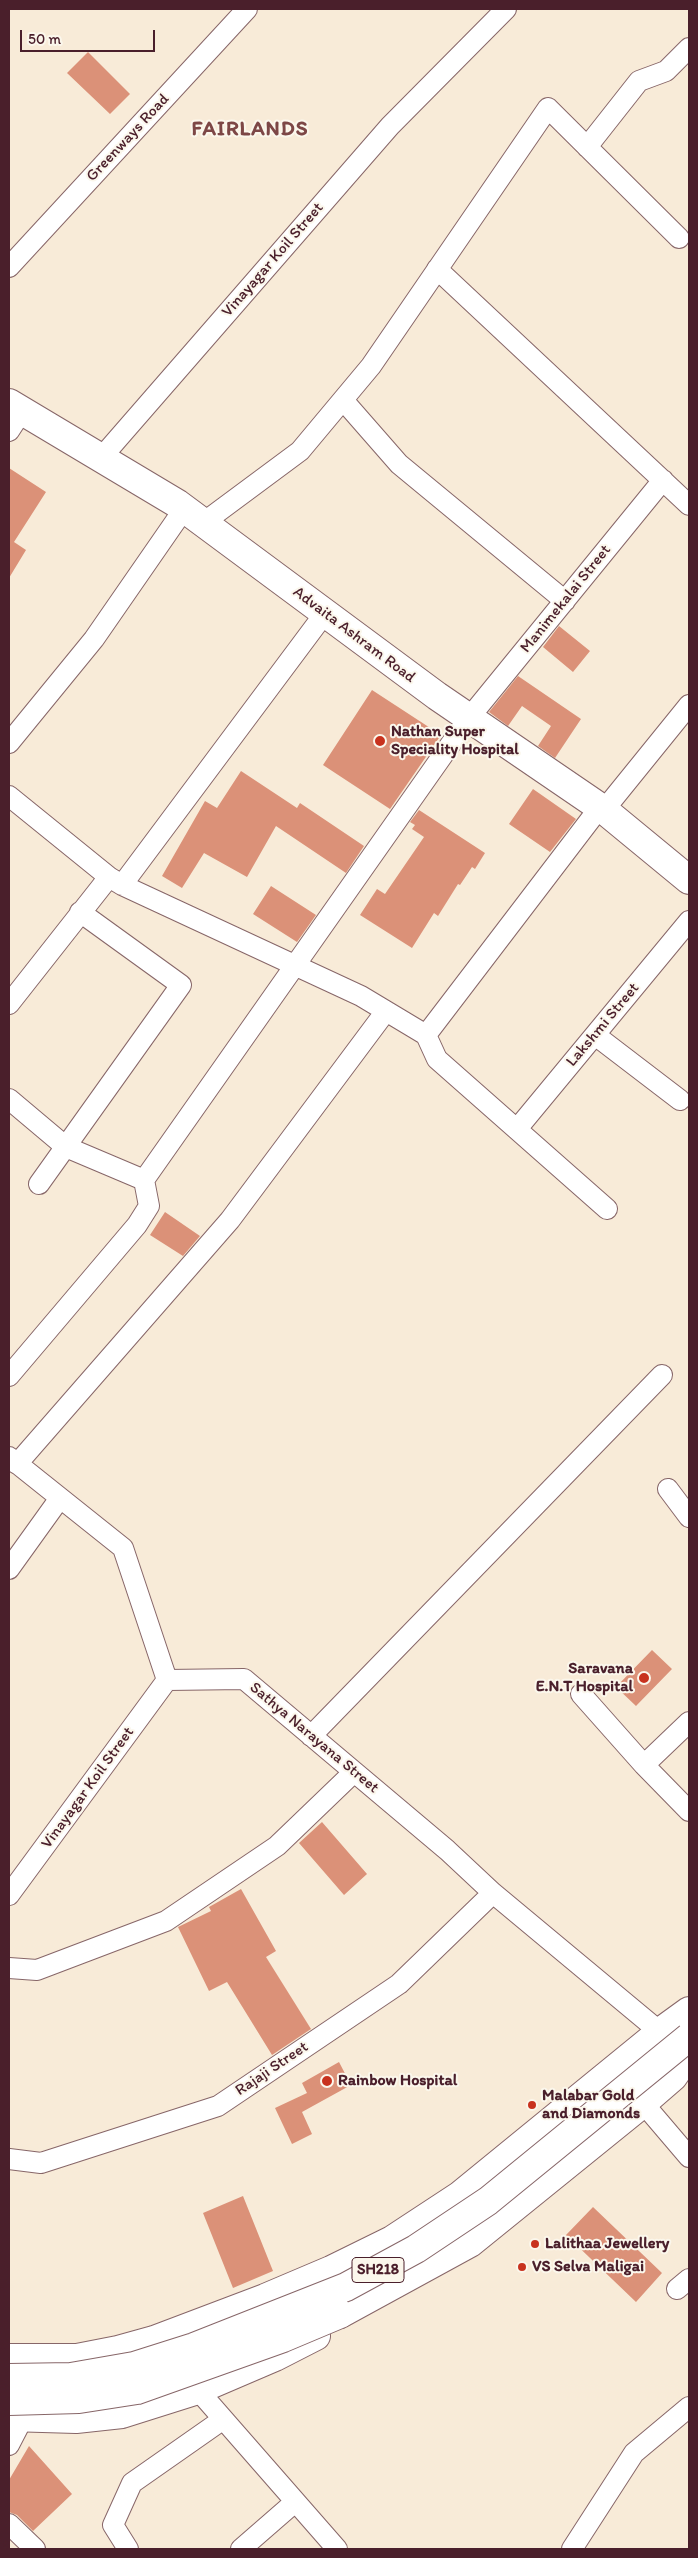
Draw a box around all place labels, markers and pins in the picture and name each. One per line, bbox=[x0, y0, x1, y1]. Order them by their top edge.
place label: Nathan Super Speciality Hospital bbox=[391, 722, 519, 760]
marker: Nathan Super Speciality Hospital bbox=[373, 734, 387, 748]
place label: Saravana E.N.T Hospital bbox=[536, 1659, 633, 1697]
marker: Saravana E.N.T Hospital bbox=[637, 1671, 651, 1685]
place label: Rainbow Hospital bbox=[338, 2071, 457, 2091]
marker: Rainbow Hospital bbox=[320, 2074, 334, 2088]
place label: Malabar Gold and Diamonds bbox=[542, 2086, 640, 2124]
marker: Malabar Gold and Diamonds bbox=[526, 2099, 538, 2111]
place label: Lalithaa Jewellery bbox=[545, 2234, 669, 2254]
marker: Lalithaa Jewellery bbox=[529, 2238, 541, 2250]
place label: VS Selva Maligai bbox=[532, 2257, 644, 2277]
marker: VS Selva Maligai bbox=[516, 2261, 528, 2273]

